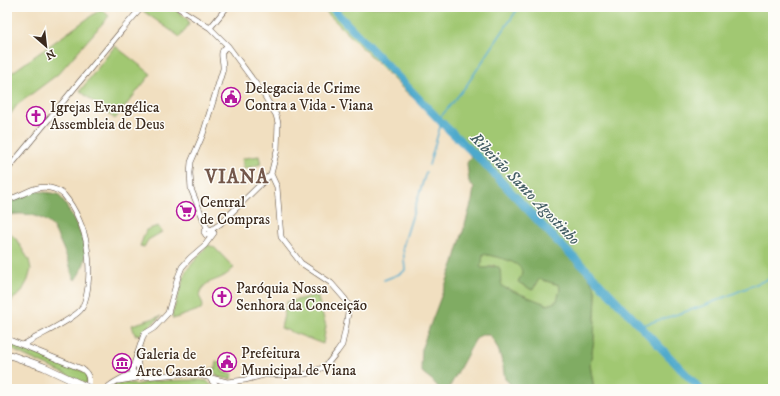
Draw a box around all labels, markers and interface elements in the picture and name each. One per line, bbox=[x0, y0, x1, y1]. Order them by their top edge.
north arrow bbox=[26, 26, 66, 66]
text: N bbox=[43, 46, 57, 62]
place label: Delegacia de Crime Contra a Vida - Viana bbox=[245, 79, 374, 115]
public building icon: Delegacia de Crime Contra a Vida - Viana bbox=[220, 86, 242, 108]
place label: Igrejas Evangélica Assembleia de Deus bbox=[50, 98, 165, 134]
church icon: Igrejas Evangélica Assembleia de Deus bbox=[25, 105, 47, 127]
water label: Ribeirão Santo Agostinho bbox=[466, 127, 584, 249]
district label: VIANA bbox=[204, 166, 269, 189]
place label: Central de Compras bbox=[200, 193, 270, 229]
supermarket icon: Central de Compras bbox=[175, 200, 197, 222]
place label: Paróquia Nossa Senhora da Conceição bbox=[236, 279, 367, 315]
church icon: Paróquia Nossa Senhora da Conceição bbox=[211, 286, 233, 308]
place label: Prefeitura Municipal de Viana bbox=[241, 344, 357, 380]
place label: Galeria de Arte Casarão bbox=[136, 345, 212, 381]
public building icon: Prefeitura Municipal de Viana bbox=[216, 351, 238, 373]
museum icon: Galeria de Arte Casarão bbox=[111, 352, 133, 374]

